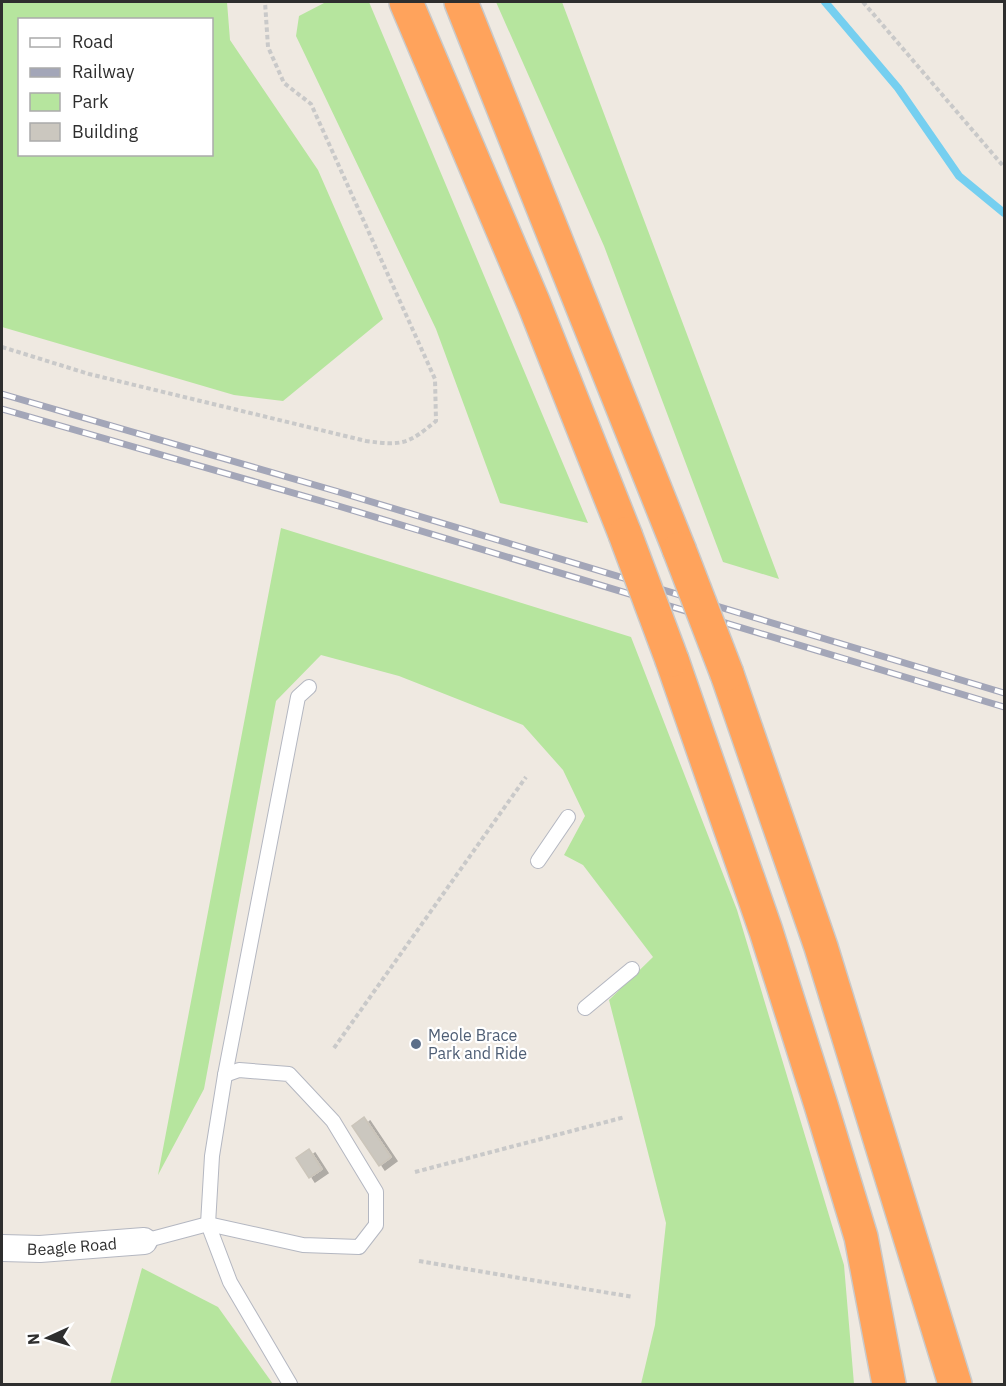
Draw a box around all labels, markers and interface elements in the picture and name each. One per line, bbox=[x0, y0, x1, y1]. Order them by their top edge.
legend bbox=[18, 18, 213, 156]
text: Road bbox=[72, 30, 113, 53]
text: Railway bbox=[72, 60, 134, 83]
text: Park bbox=[72, 90, 109, 113]
text: Building bbox=[72, 120, 139, 143]
place label: Meole Brace Park and Ride bbox=[428, 1025, 527, 1063]
marker: Meole Brace Park and Ride bbox=[409, 1037, 423, 1051]
street label: Beagle Road bbox=[27, 1233, 118, 1259]
north arrow bbox=[18, 1308, 78, 1368]
text: N bbox=[23, 1333, 43, 1346]

